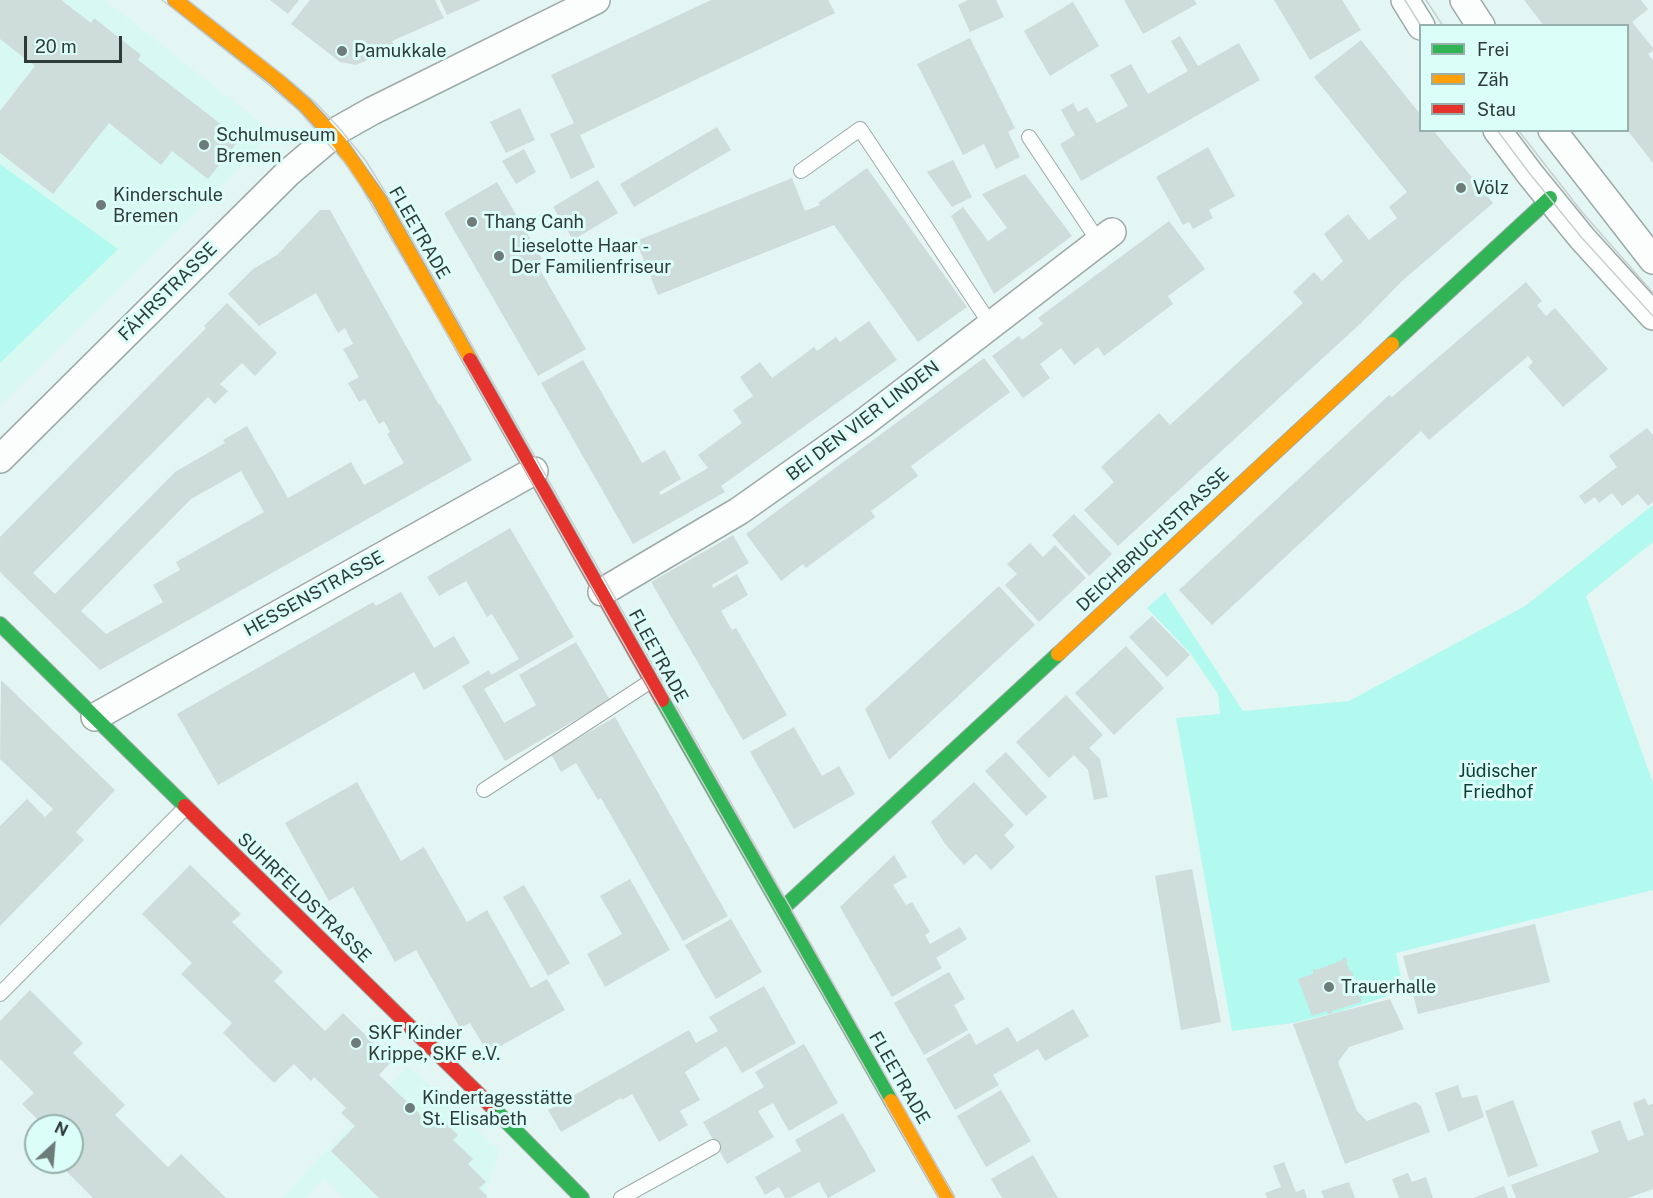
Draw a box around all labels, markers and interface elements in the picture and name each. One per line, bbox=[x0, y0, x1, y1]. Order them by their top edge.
scale bar bbox=[27, 24, 124, 62]
legend bbox=[1419, 24, 1629, 132]
text: 20 m bbox=[35, 36, 77, 57]
text: Frei bbox=[1477, 39, 1509, 60]
place label: Pamukkale bbox=[354, 40, 447, 62]
marker: Pamukkale bbox=[335, 44, 349, 58]
text: Zäh bbox=[1477, 69, 1509, 90]
text: Stau bbox=[1477, 99, 1516, 120]
place label: Schulmuseum Bremen bbox=[216, 124, 335, 166]
marker: Schulmuseum Bremen bbox=[197, 138, 211, 152]
place label: Völz bbox=[1473, 177, 1509, 199]
marker: Völz bbox=[1454, 181, 1468, 195]
street label: FLEETRADE bbox=[384, 183, 454, 283]
place label: Kinderschule Bremen bbox=[113, 184, 223, 226]
marker: Kinderschule Bremen bbox=[94, 198, 108, 212]
place label: Thang Canh bbox=[484, 211, 584, 233]
marker: Thang Canh bbox=[465, 215, 479, 229]
place label: Lieselotte Haar - Der Familienfriseur bbox=[511, 235, 671, 278]
street label: FÄHRSTRASSE bbox=[114, 238, 222, 346]
marker: Lieselotte Haar - Der Familienfriseur bbox=[492, 249, 506, 263]
street label: BEI DEN VIER LINDEN bbox=[782, 356, 944, 486]
street label: DEICHBRUCHSTRASSE bbox=[1072, 464, 1234, 616]
street label: HESSENSTRASSE bbox=[240, 547, 388, 641]
street label: FLEETRADE bbox=[624, 606, 692, 706]
park label: Jüdischer Friedhof bbox=[1458, 760, 1538, 802]
street label: SUHRFELDSTRASSE bbox=[233, 828, 375, 968]
place label: Trauerhalle bbox=[1341, 976, 1436, 998]
marker: Trauerhalle bbox=[1322, 980, 1336, 994]
place label: SKF Kinder Krippe, SKF e.V. bbox=[368, 1022, 500, 1064]
street label: FLEETRADE bbox=[864, 1028, 934, 1128]
marker: SKF Kinder Krippe, SKF e.V. bbox=[349, 1036, 363, 1050]
place label: Kindertagesstätte St. Elisabeth bbox=[422, 1087, 572, 1130]
marker: Kindertagesstätte St. Elisabeth bbox=[403, 1101, 417, 1115]
north arrow bbox=[24, 1114, 84, 1174]
text: N bbox=[51, 1118, 71, 1140]

